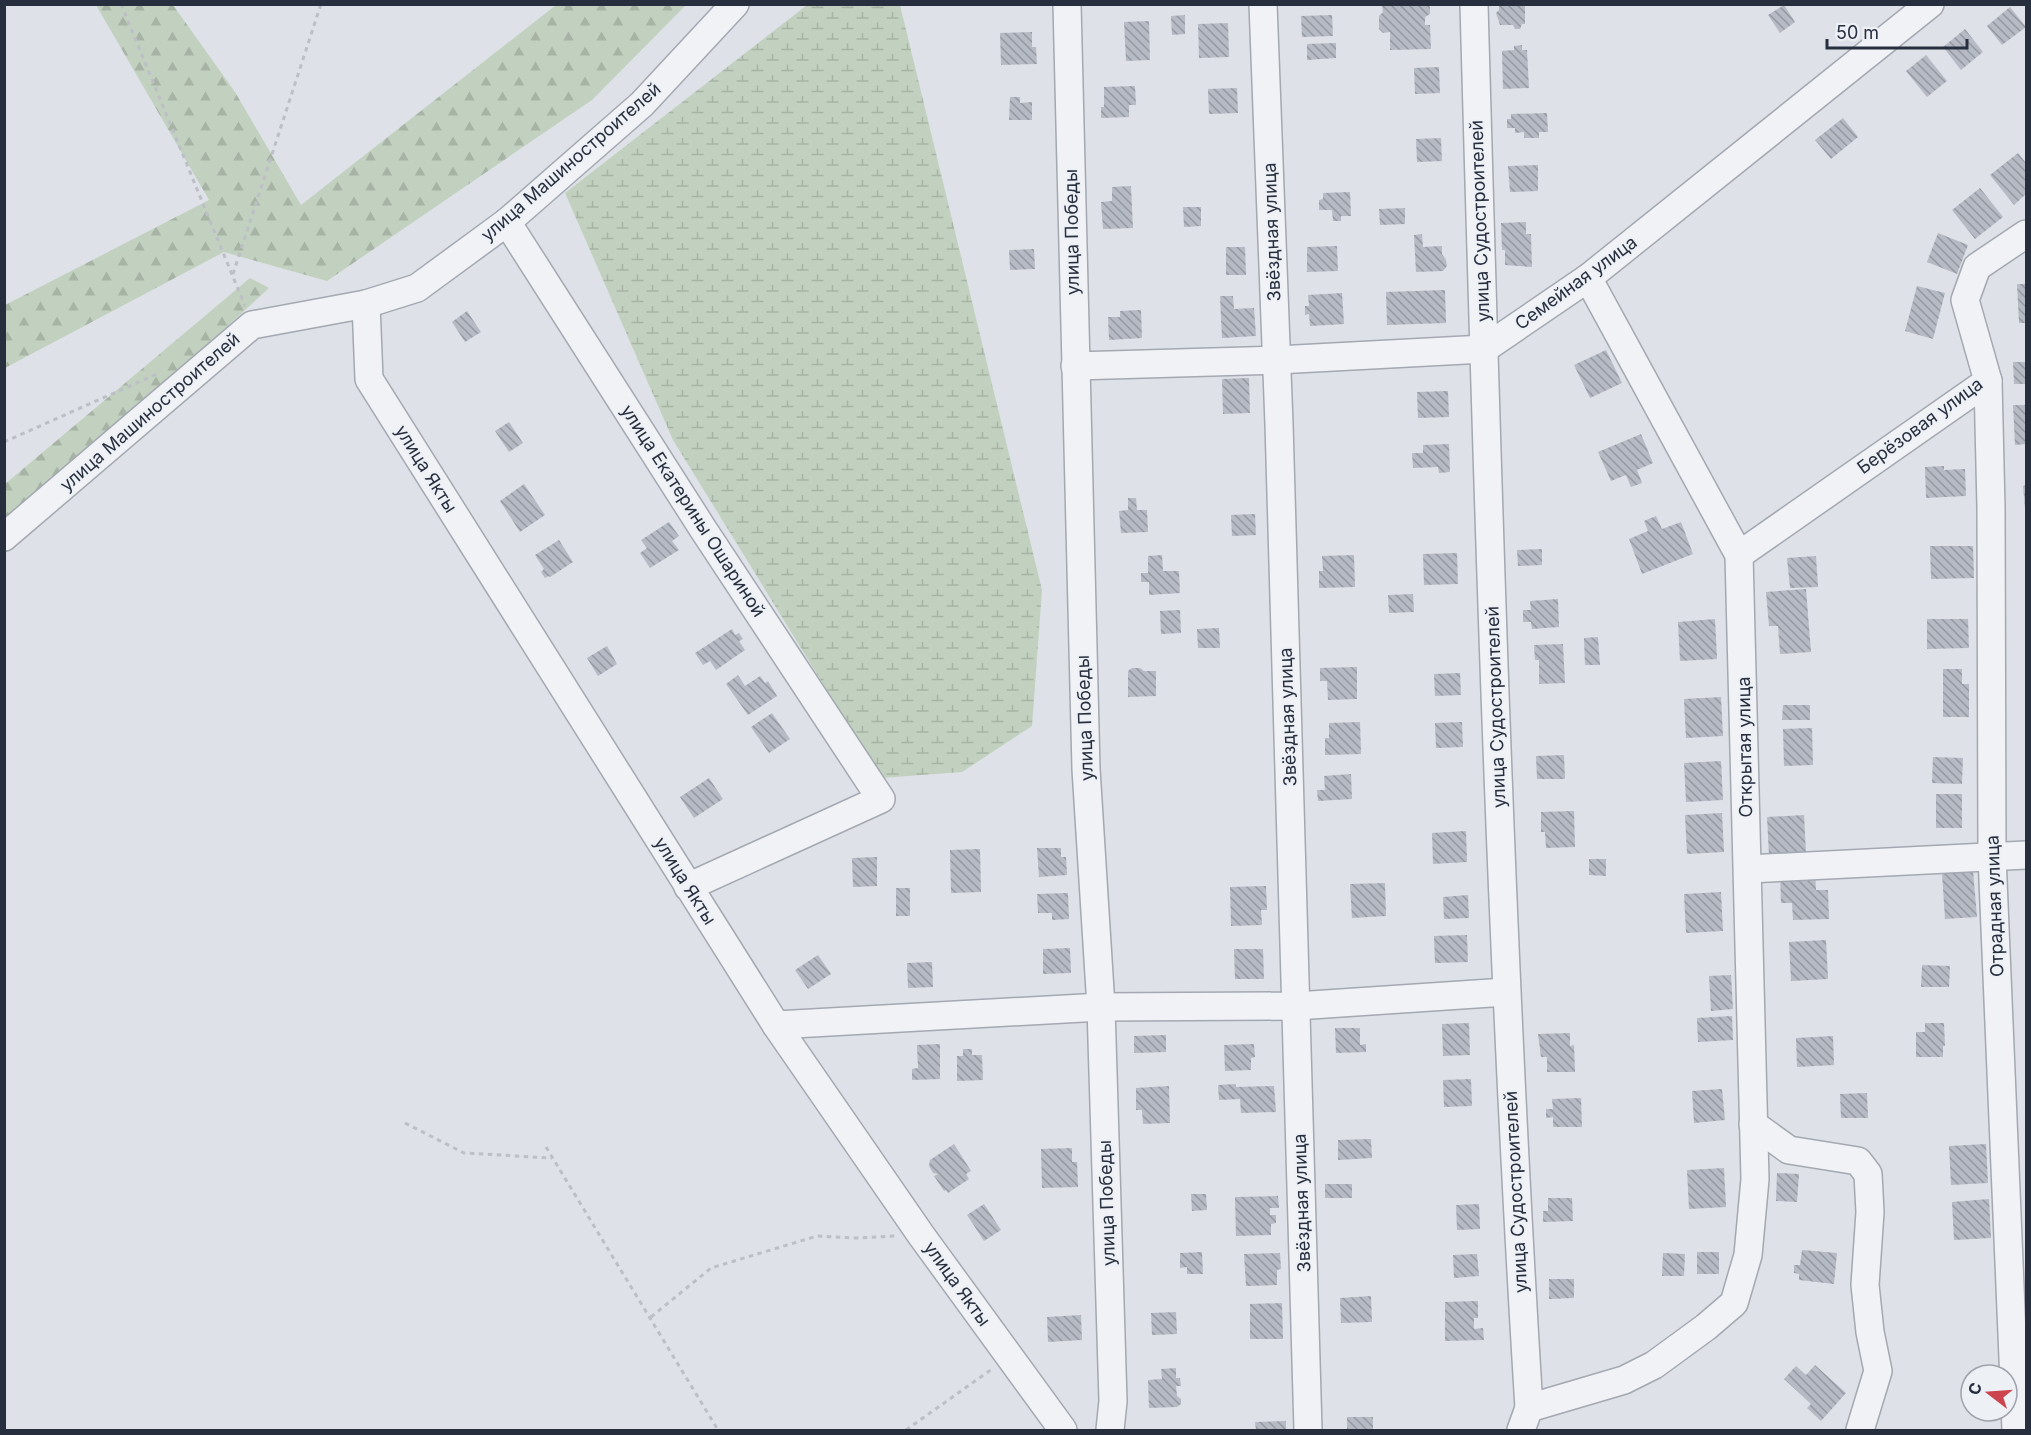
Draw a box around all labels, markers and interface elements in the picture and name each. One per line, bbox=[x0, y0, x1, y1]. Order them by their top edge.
scale bar bbox=[1827, 12, 1966, 50]
text: 50 m bbox=[1836, 22, 1879, 43]
street label: улица Машиностроителей bbox=[477, 78, 665, 245]
street label: улица Судостроителей bbox=[1465, 120, 1494, 322]
street label: Звёздная улица bbox=[1259, 162, 1284, 302]
street label: улица Победы bbox=[1060, 169, 1083, 295]
street label: Семейная улица bbox=[1511, 231, 1641, 334]
street label: улица Машиностроителей bbox=[56, 328, 244, 495]
street label: Берёзовая улица bbox=[1853, 373, 1986, 478]
street label: улица Екатерины Ошариной bbox=[617, 401, 770, 621]
street label: улица Якты bbox=[391, 421, 462, 516]
street label: улица Судостроителей bbox=[1481, 606, 1510, 808]
street label: Звёздная улица bbox=[1275, 647, 1300, 787]
street label: улица Победы bbox=[1072, 655, 1097, 781]
street label: Открытая улица bbox=[1733, 676, 1756, 818]
street label: улица Якты bbox=[650, 833, 721, 928]
street label: Отрадная улица bbox=[1982, 835, 2007, 977]
street label: улица Судостроителей bbox=[1500, 1090, 1531, 1294]
street label: Звёздная улица bbox=[1289, 1133, 1314, 1273]
street label: улица Победы bbox=[1094, 1140, 1119, 1266]
street label: улица Якты bbox=[920, 1237, 995, 1330]
north arrow bbox=[1959, 1363, 2019, 1423]
text: С bbox=[1963, 1380, 1986, 1397]

